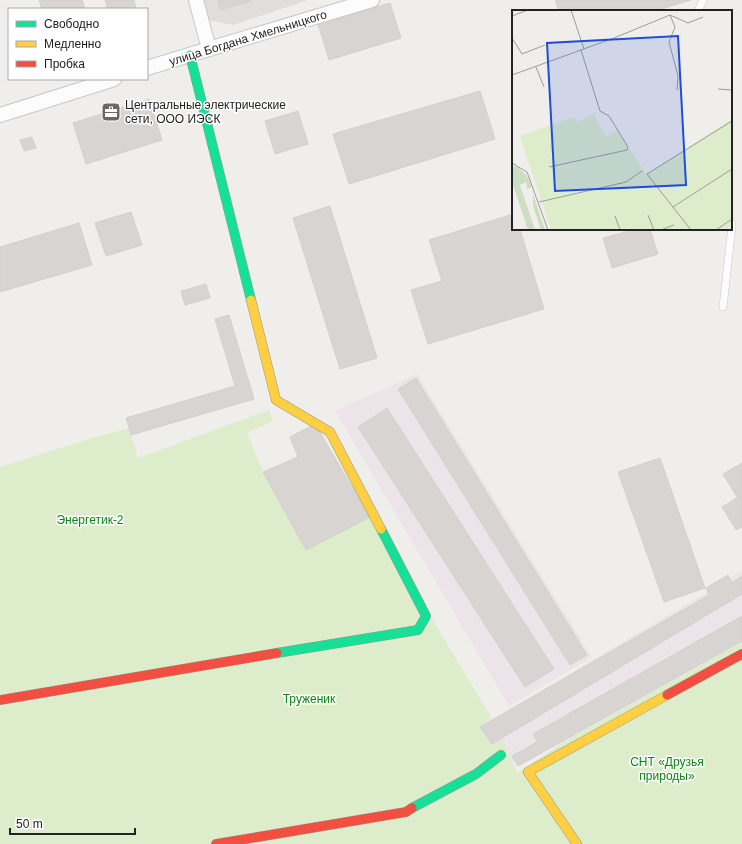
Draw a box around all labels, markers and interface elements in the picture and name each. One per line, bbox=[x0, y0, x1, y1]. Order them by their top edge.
street label: улица Богдана Хмельницкого bbox=[168, 7, 329, 69]
legend bbox=[8, 8, 148, 80]
inset map bbox=[512, 10, 732, 230]
text: Свободно bbox=[44, 17, 99, 31]
text: Медленно bbox=[44, 37, 101, 51]
text: Пробка bbox=[44, 57, 85, 71]
place label: Центральные электрические сети, ООО ИЭСК bbox=[125, 98, 286, 126]
office icon: Центральные электрические сети, ООО ИЭСК bbox=[100, 101, 122, 123]
park label: Энергетик-2 bbox=[56, 513, 124, 527]
park label: Труженик bbox=[283, 692, 336, 706]
park label: СНТ «Друзья природы» bbox=[630, 755, 704, 783]
scale bar bbox=[10, 810, 135, 836]
text: 50 m bbox=[16, 817, 43, 831]

